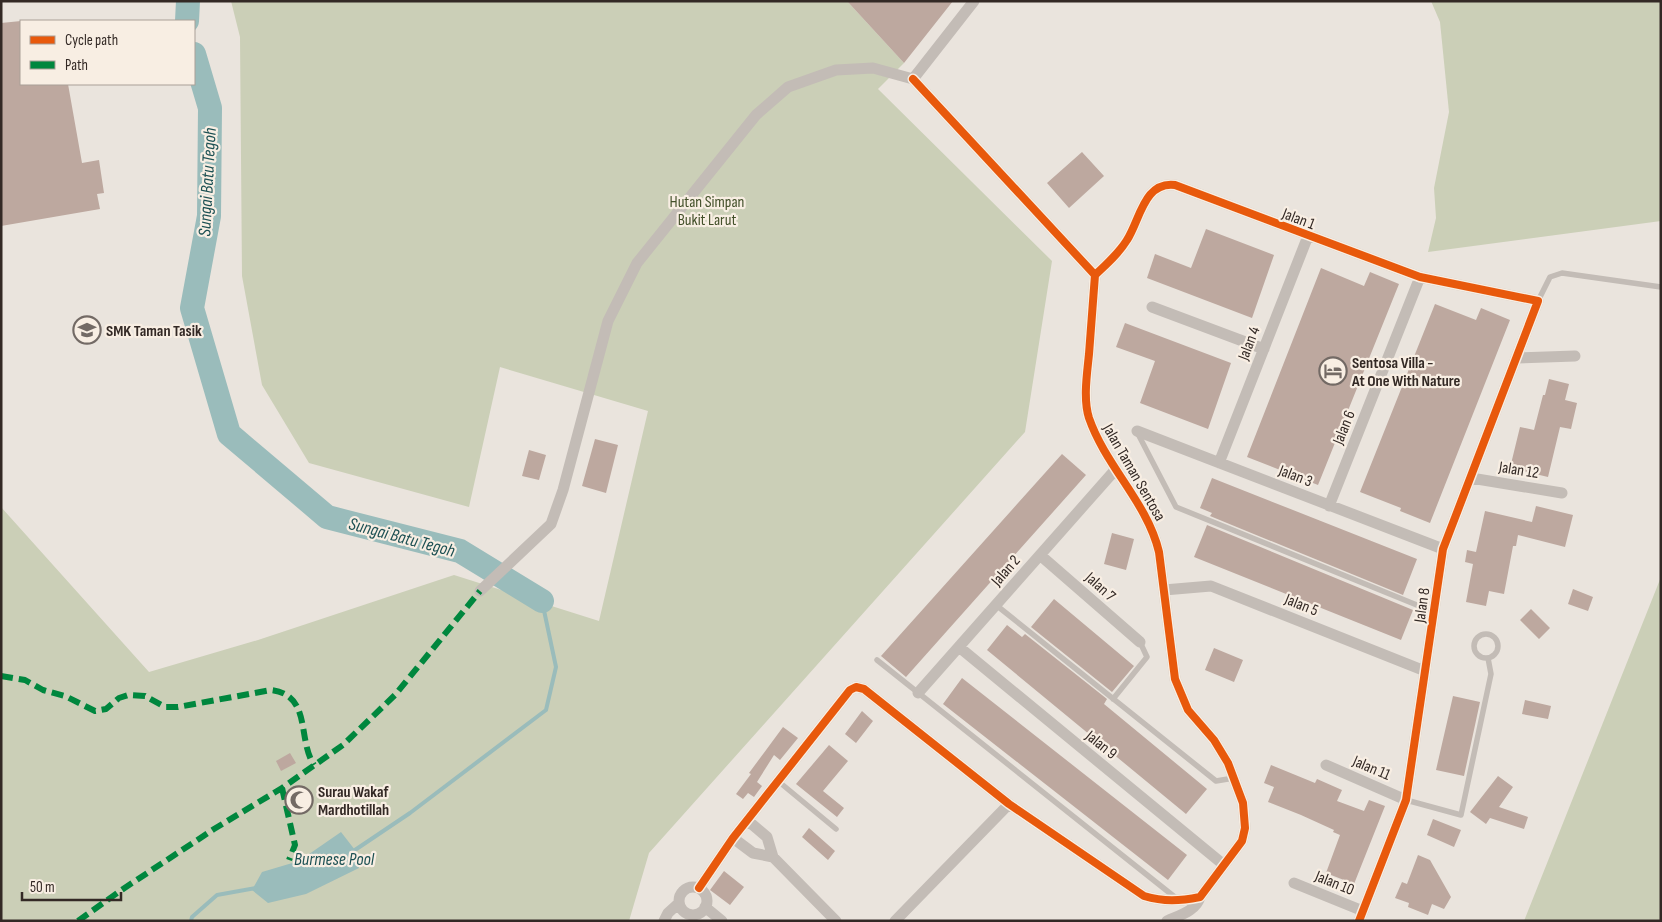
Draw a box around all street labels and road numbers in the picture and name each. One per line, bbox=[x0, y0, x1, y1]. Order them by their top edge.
street label: Jalan 1 bbox=[1278, 204, 1318, 234]
street label: Jalan 4 bbox=[1234, 324, 1265, 364]
street label: Jalan 6 bbox=[1329, 408, 1360, 448]
street label: Jalan Taman Sentosa bbox=[1098, 420, 1169, 525]
street label: Jalan 12 bbox=[1496, 458, 1540, 483]
street label: Jalan 3 bbox=[1275, 461, 1315, 491]
street label: Jalan 2 bbox=[987, 552, 1025, 591]
street label: Jalan 7 bbox=[1080, 568, 1120, 606]
street label: Jalan 8 bbox=[1411, 587, 1434, 625]
street label: Jalan 5 bbox=[1281, 590, 1321, 621]
street label: Jalan 9 bbox=[1081, 726, 1121, 764]
street label: Jalan 11 bbox=[1349, 752, 1394, 785]
street label: Jalan 10 bbox=[1311, 867, 1357, 900]

